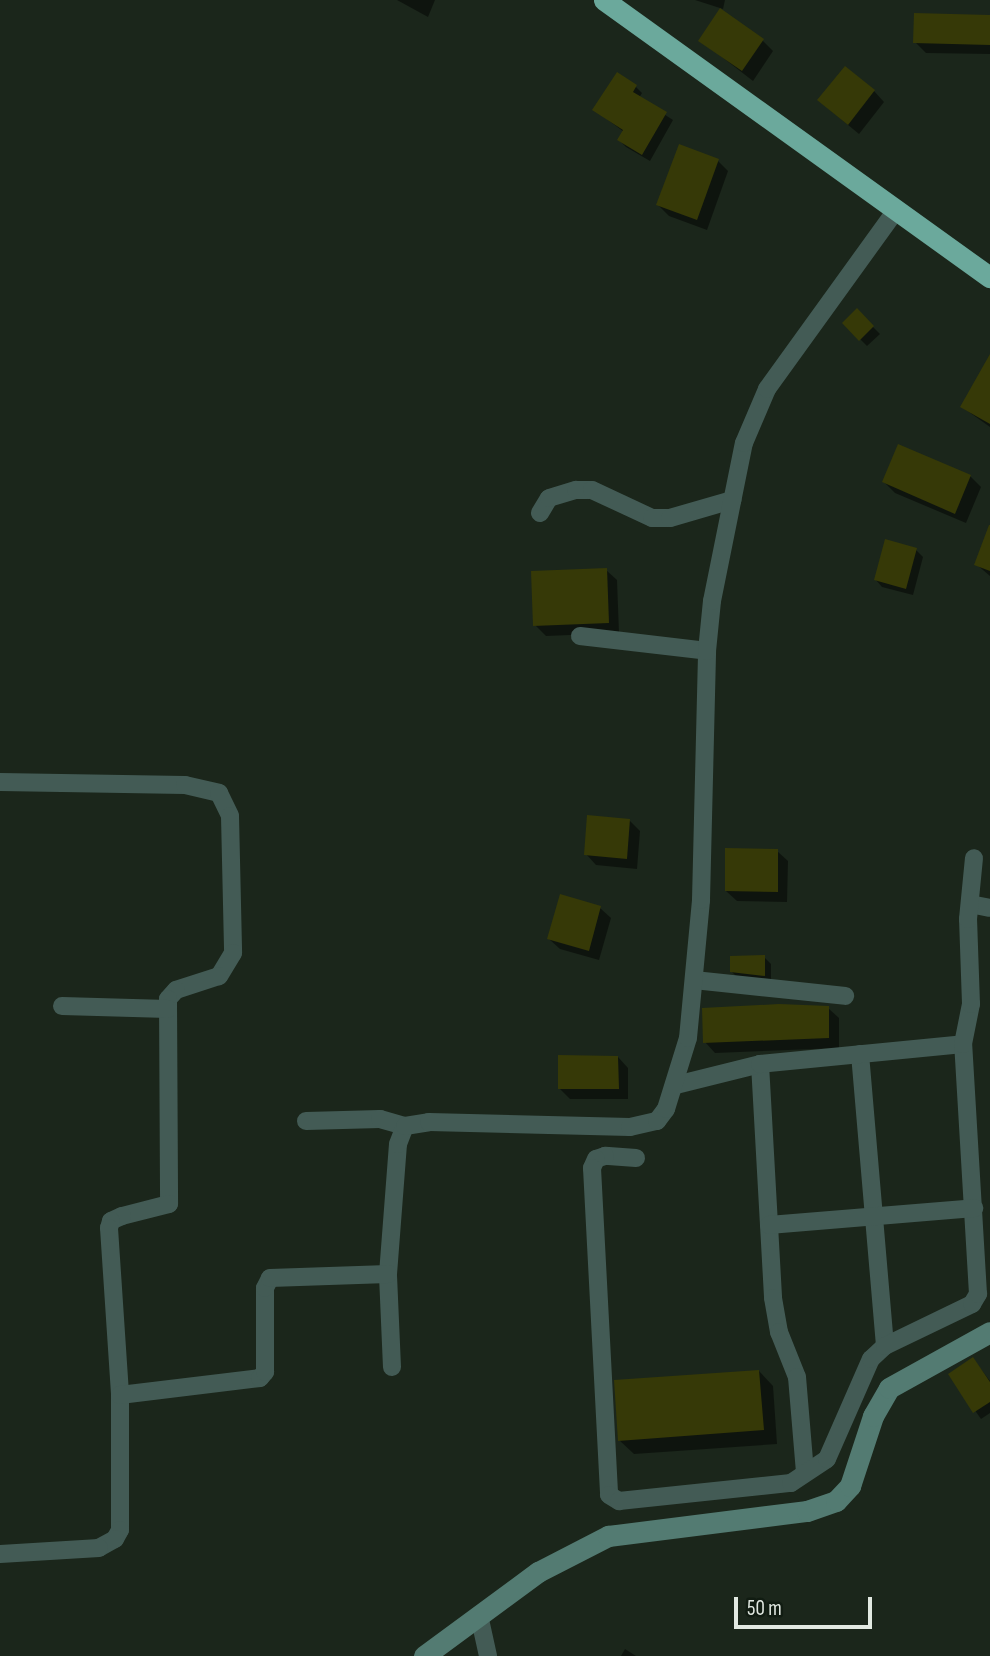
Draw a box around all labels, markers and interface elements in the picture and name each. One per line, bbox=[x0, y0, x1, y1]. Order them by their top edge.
scale bar bbox=[738, 1582, 876, 1626]
text: 50 m bbox=[747, 1596, 782, 1621]

